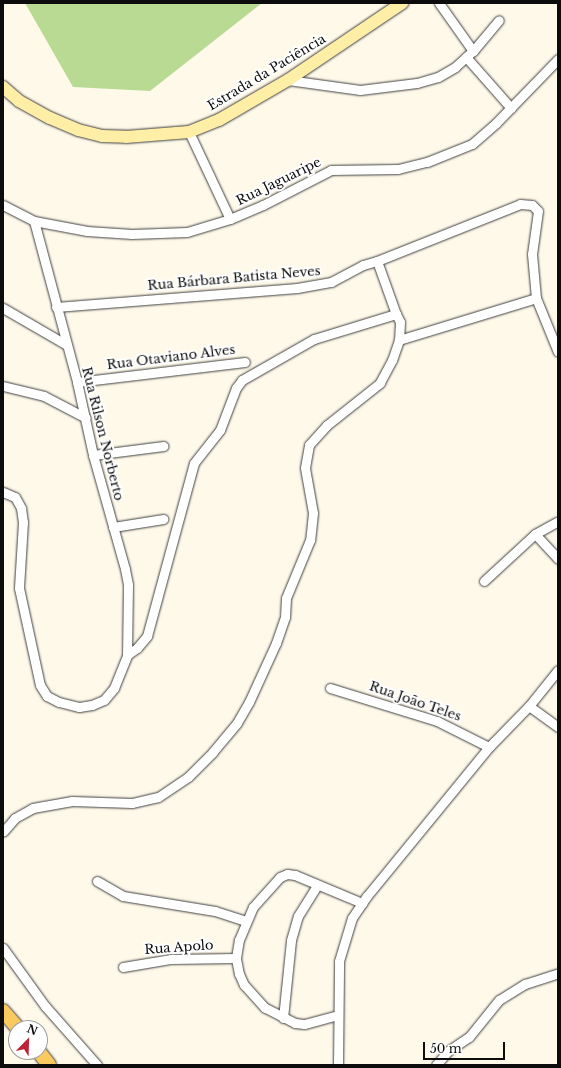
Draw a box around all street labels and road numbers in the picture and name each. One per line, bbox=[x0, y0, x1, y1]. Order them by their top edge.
street label: Estrada da Paciência bbox=[205, 31, 329, 115]
street label: Rua Jaguaripe bbox=[234, 155, 324, 209]
street label: Rua Bárbara Batista Neves bbox=[147, 264, 321, 294]
street label: Rua Otaviano Alves bbox=[106, 342, 236, 374]
street label: Rua Rilson Norberto bbox=[78, 365, 126, 503]
street label: Rua João Teles bbox=[367, 679, 463, 725]
street label: Rua Apolo bbox=[144, 938, 214, 958]

